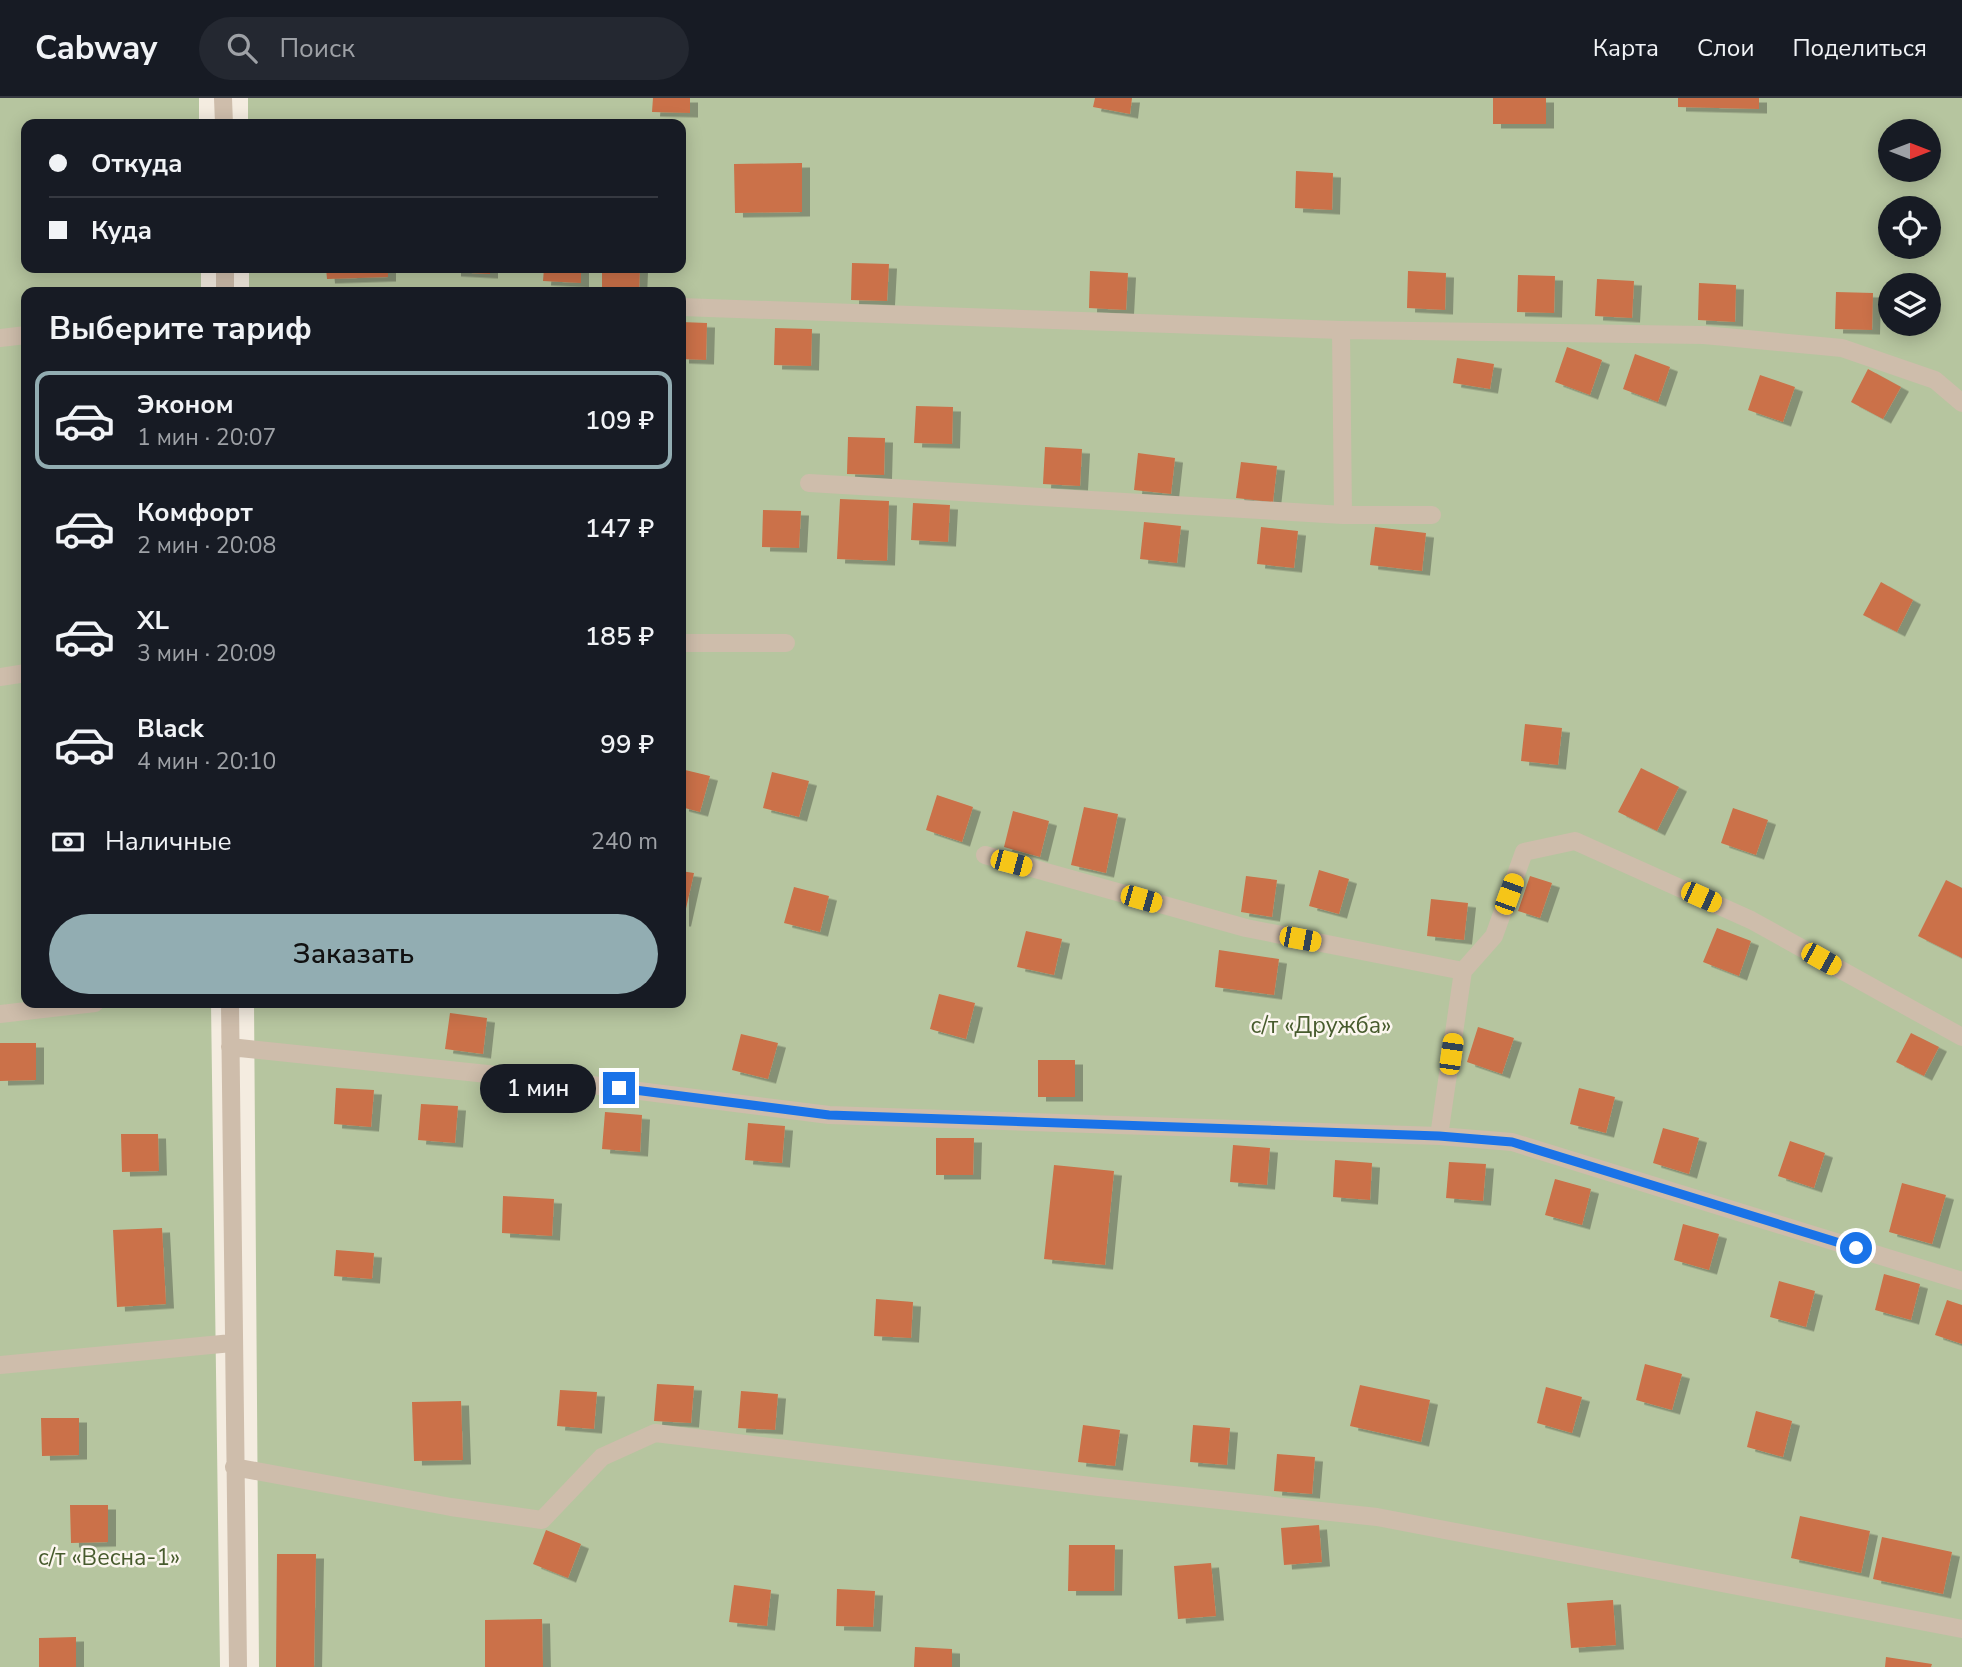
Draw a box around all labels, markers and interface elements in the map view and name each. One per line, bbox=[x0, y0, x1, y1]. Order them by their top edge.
search box bbox=[199, 17, 689, 80]
text: Cabway bbox=[35, 26, 157, 71]
icon: search bbox=[223, 29, 261, 67]
text: Поиск bbox=[279, 31, 355, 66]
text: Карта bbox=[1593, 32, 1659, 64]
text: Слои bbox=[1697, 32, 1754, 64]
text: Поделиться bbox=[1792, 32, 1927, 64]
north arrow bbox=[1878, 119, 1941, 182]
map controls bbox=[1878, 119, 1941, 336]
text: Откуда bbox=[91, 146, 183, 181]
button: locate bbox=[1878, 196, 1941, 259]
text: Куда bbox=[91, 213, 152, 248]
button: layers bbox=[1878, 273, 1941, 336]
text: Выберите тариф bbox=[49, 307, 312, 350]
text: Эконом bbox=[137, 387, 234, 422]
icon: car bbox=[53, 389, 116, 452]
text: 109 ₽ bbox=[585, 403, 654, 438]
text: 1 мин · 20:07 bbox=[137, 422, 276, 453]
text: Комфорт bbox=[137, 495, 253, 530]
icon: car bbox=[53, 497, 116, 560]
text: 147 ₽ bbox=[585, 511, 654, 546]
text: 2 мин · 20:08 bbox=[137, 530, 276, 561]
text: XL bbox=[137, 603, 169, 638]
icon: car bbox=[53, 605, 116, 668]
text: 185 ₽ bbox=[585, 619, 654, 654]
text: 3 мин · 20:09 bbox=[137, 638, 276, 669]
text: Black bbox=[137, 711, 204, 746]
icon: car bbox=[53, 713, 116, 776]
text: 99 ₽ bbox=[600, 727, 654, 762]
text: 4 мин · 20:10 bbox=[137, 746, 276, 777]
icon: cash bbox=[49, 823, 87, 861]
text: Наличные bbox=[105, 824, 232, 859]
text: 240 m bbox=[591, 826, 658, 857]
car bbox=[988, 847, 1035, 879]
car bbox=[1492, 871, 1527, 917]
car bbox=[1678, 879, 1725, 915]
car bbox=[1118, 883, 1165, 915]
button: Заказать bbox=[49, 914, 658, 994]
car bbox=[1278, 925, 1323, 953]
car bbox=[1798, 940, 1845, 978]
park label: с/т «Дружба» bbox=[1251, 1010, 1391, 1041]
car bbox=[1438, 1032, 1465, 1076]
callout: 1 мин bbox=[479, 1063, 594, 1112]
route end bbox=[603, 1072, 635, 1104]
text: 1 мин bbox=[507, 1073, 569, 1104]
route start bbox=[1840, 1232, 1872, 1264]
park label: с/т «Весна-1» bbox=[38, 1542, 180, 1573]

